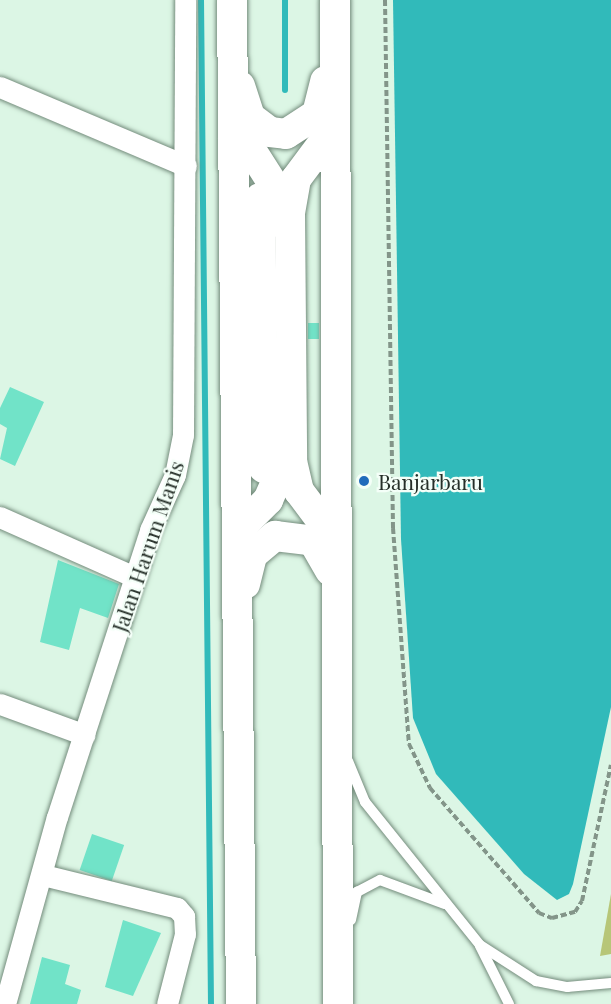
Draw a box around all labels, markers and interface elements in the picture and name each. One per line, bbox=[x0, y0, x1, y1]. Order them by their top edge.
street label: Jalan Harum Manis bbox=[106, 457, 188, 635]
place label: Banjarbaru bbox=[378, 468, 483, 494]
marker: Banjarbaru bbox=[355, 472, 373, 490]

